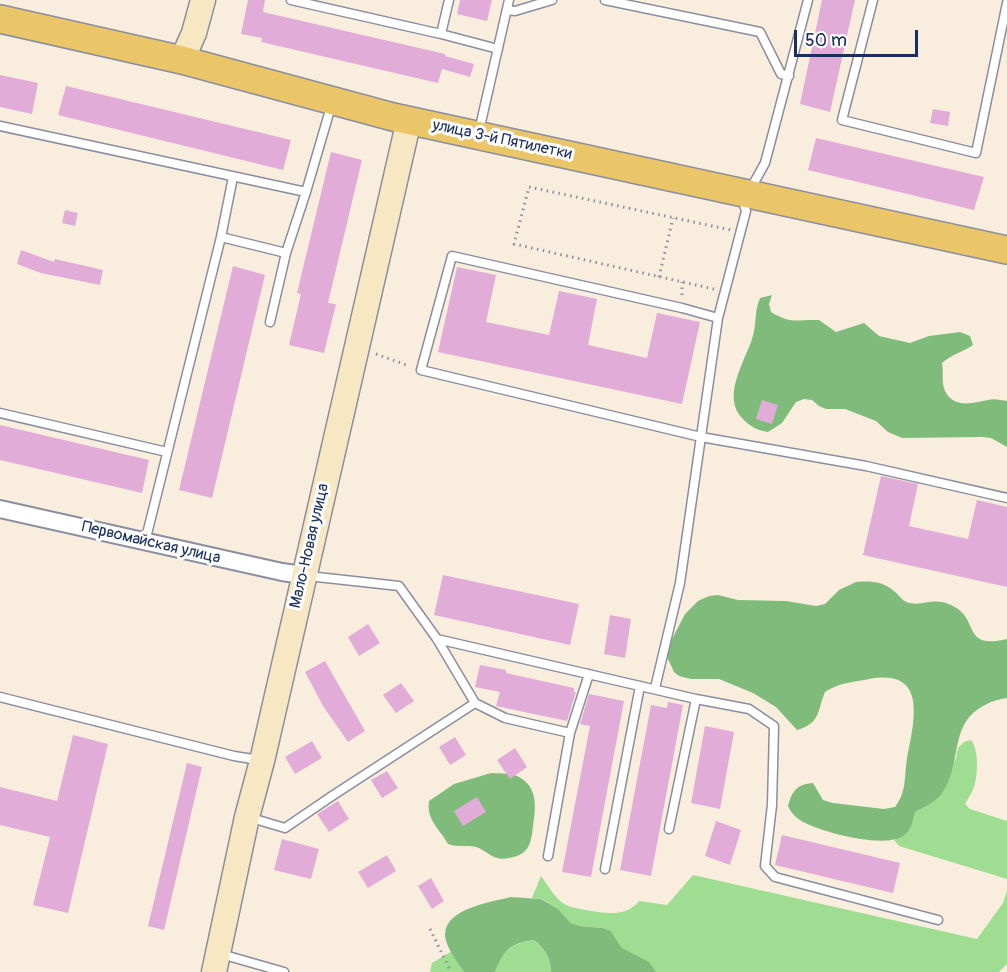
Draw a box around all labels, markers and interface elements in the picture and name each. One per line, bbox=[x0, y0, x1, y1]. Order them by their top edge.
scale bar bbox=[797, 18, 922, 56]
text: 50 m bbox=[805, 29, 847, 52]
street label: улица 3-й Пятилетки bbox=[430, 116, 574, 164]
street label: Мало-Новая улица bbox=[286, 482, 334, 610]
street label: Первомайская улица bbox=[80, 518, 222, 568]

